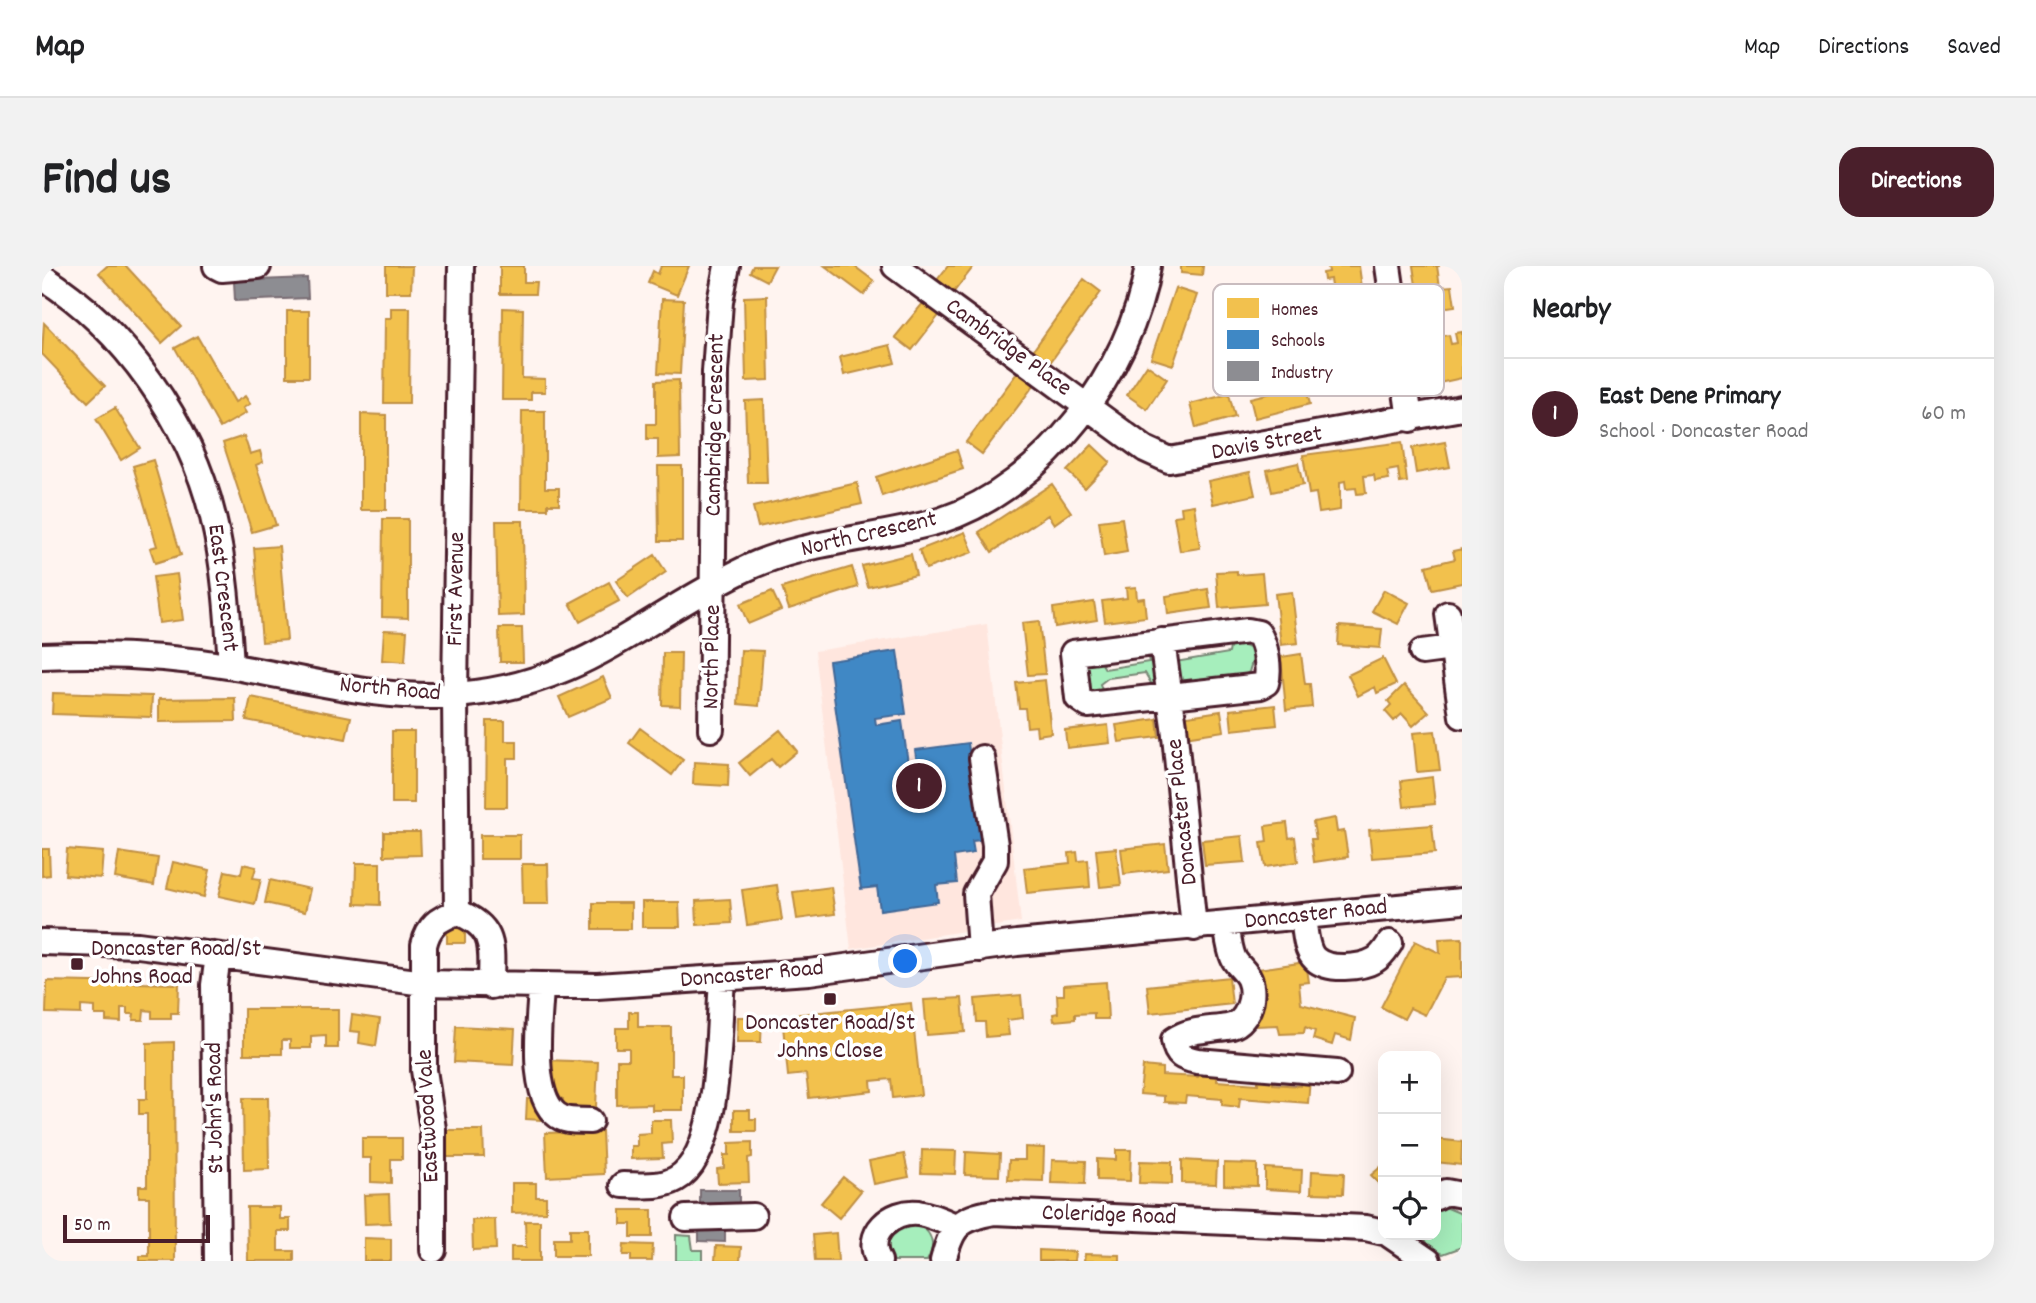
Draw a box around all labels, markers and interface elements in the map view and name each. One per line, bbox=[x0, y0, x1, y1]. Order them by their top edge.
text: Map bbox=[35, 25, 85, 72]
text: Map bbox=[1744, 31, 1780, 65]
text: Directions bbox=[1818, 31, 1909, 65]
text: Saved bbox=[1947, 31, 2001, 65]
text: Find us bbox=[42, 147, 171, 217]
button: Directions bbox=[1839, 147, 1994, 217]
legend bbox=[1213, 284, 1444, 396]
street label: Cambridge Place bbox=[938, 290, 1078, 406]
text: Nearby bbox=[1532, 290, 1610, 333]
text: Homes bbox=[1271, 298, 1319, 325]
text: Schools bbox=[1271, 329, 1325, 356]
street label: Cambridge Crescent bbox=[697, 333, 735, 517]
text: Industry bbox=[1271, 361, 1333, 388]
text: East Dene Primary bbox=[1599, 379, 1780, 416]
text: 1 bbox=[1552, 398, 1558, 431]
text: 60 m bbox=[1921, 398, 1966, 431]
text: School · Doncaster Road bbox=[1599, 416, 1809, 449]
street label: Davis Street bbox=[1209, 418, 1325, 470]
street label: North Crescent bbox=[798, 503, 940, 567]
street label: East Crescent bbox=[197, 522, 247, 654]
street label: First Avenue bbox=[439, 532, 475, 646]
street label: North Place bbox=[695, 604, 731, 710]
street label: North Road bbox=[338, 669, 442, 711]
street label: Doncaster Place bbox=[1158, 737, 1208, 887]
pin: 1 bbox=[896, 760, 942, 812]
street label: Doncaster Road bbox=[1243, 891, 1389, 939]
place label: Doncaster Road/St Johns Road bbox=[91, 933, 261, 995]
your location bbox=[888, 944, 922, 978]
street label: Doncaster Road bbox=[679, 952, 825, 998]
marker: Doncaster Road/St Johns Road bbox=[69, 956, 85, 972]
marker: Doncaster Road/St Johns Close bbox=[822, 991, 838, 1007]
place label: Doncaster Road/St Johns Close bbox=[745, 1007, 915, 1069]
street label: St John's Road bbox=[198, 1042, 234, 1174]
street label: Eastwood Vale bbox=[409, 1048, 449, 1184]
map controls bbox=[1378, 1051, 1441, 1240]
button: + bbox=[1378, 1051, 1441, 1114]
button: − bbox=[1378, 1114, 1441, 1177]
button: locate bbox=[1378, 1177, 1441, 1240]
street label: Coleridge Road bbox=[1041, 1197, 1177, 1235]
scale bar bbox=[63, 1212, 210, 1244]
text: 50 m bbox=[74, 1213, 111, 1240]

